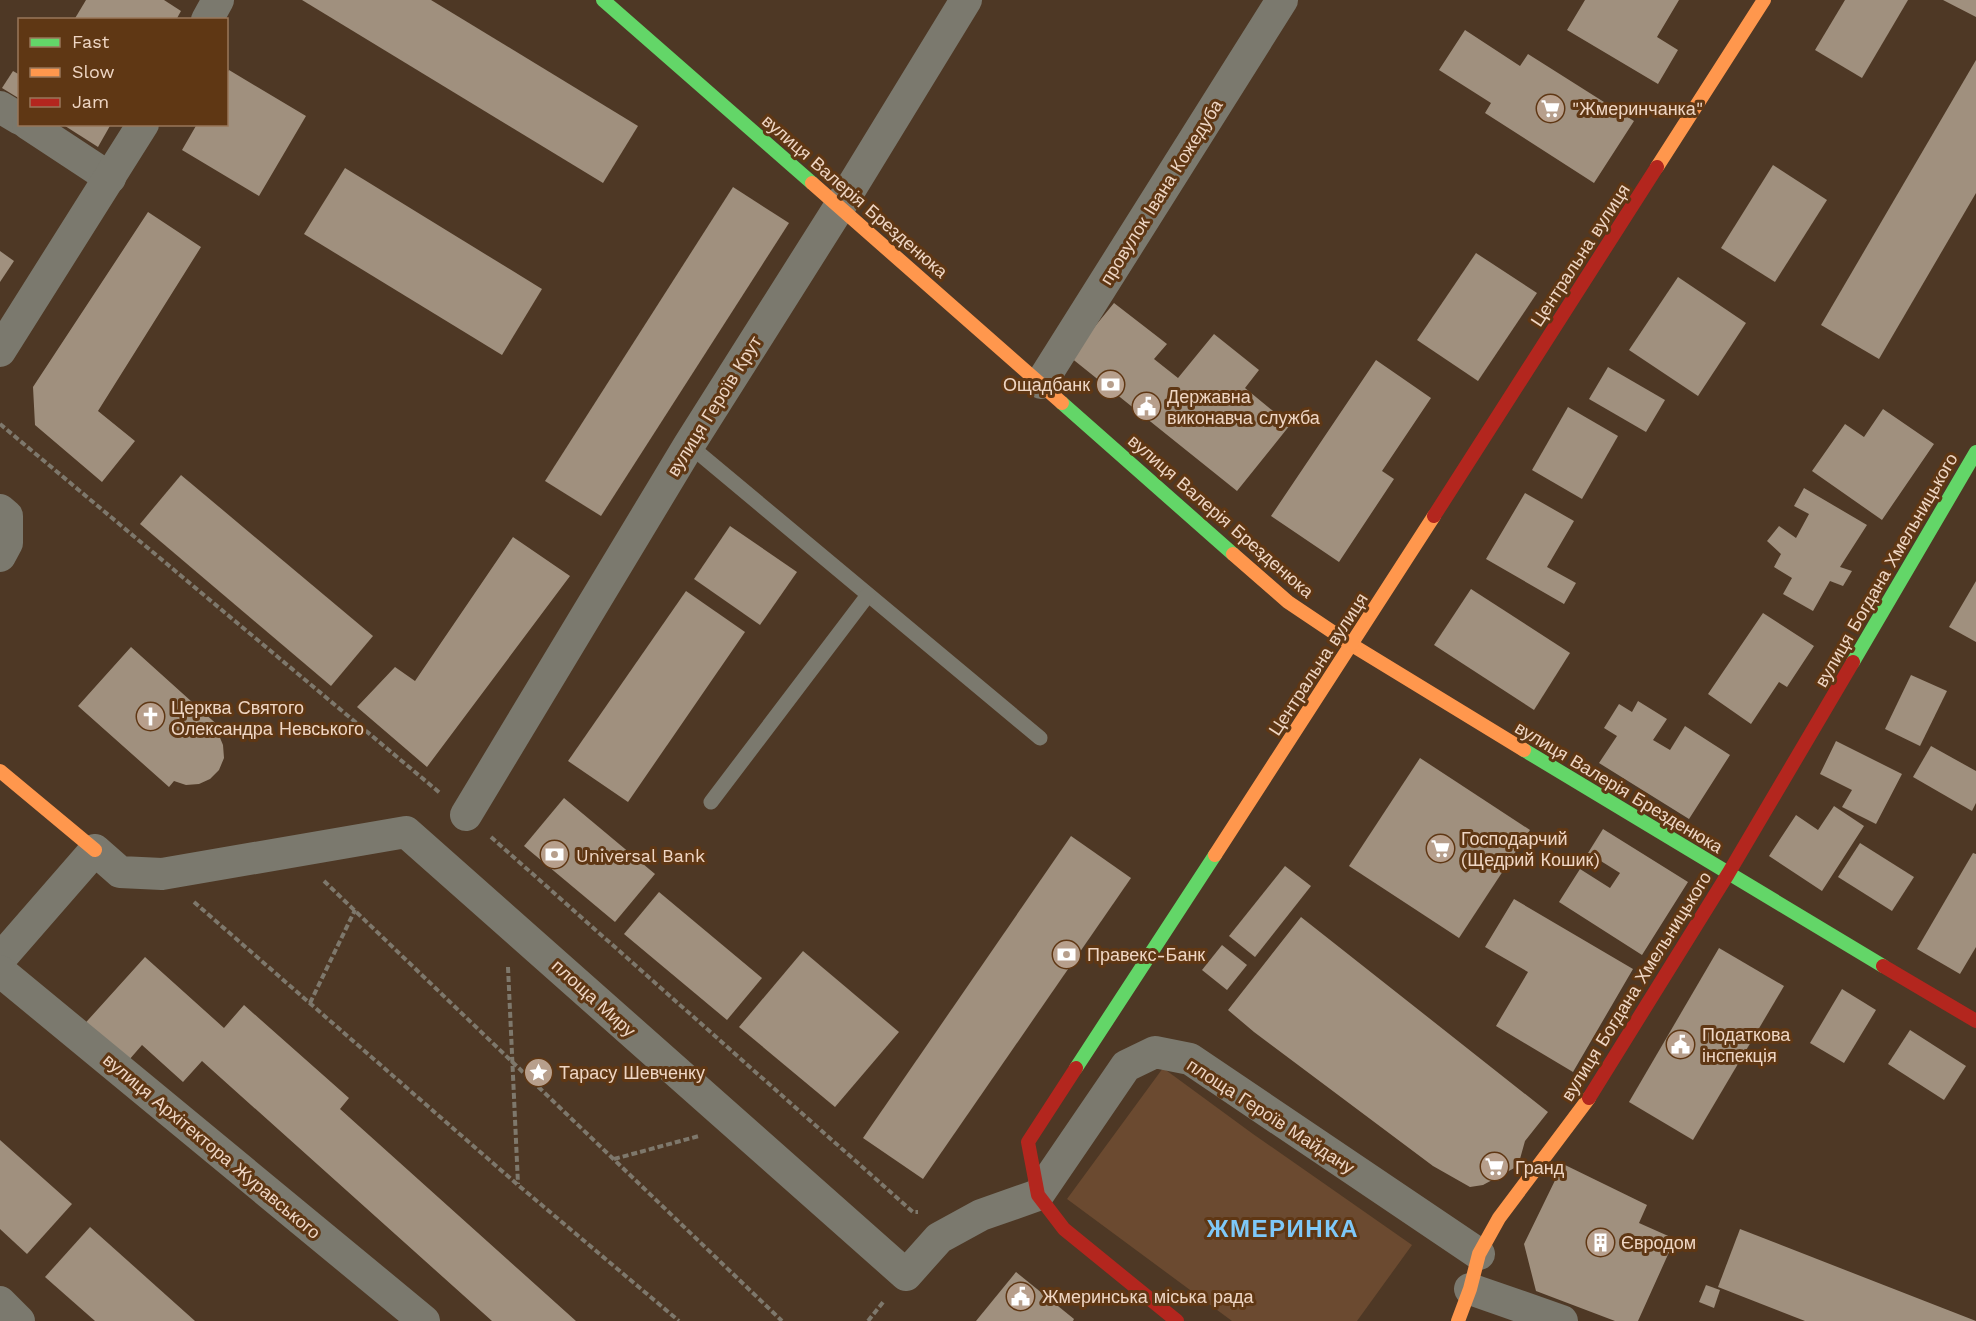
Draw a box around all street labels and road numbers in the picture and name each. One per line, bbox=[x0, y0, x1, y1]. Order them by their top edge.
street label: провулок Івана Кожедуба bbox=[1095, 95, 1227, 288]
street label: вулиця Валерія Брезденюка bbox=[758, 110, 953, 283]
street label: Центральна вулиця bbox=[1526, 180, 1634, 330]
street label: вулиця Героїв Крут bbox=[662, 332, 766, 480]
street label: вулиця Валерія Брезденюка bbox=[1124, 430, 1319, 603]
street label: вулиця Богдана Хмельницького bbox=[1810, 449, 1962, 691]
street label: Центральна вулиця bbox=[1264, 589, 1372, 739]
street label: вулиця Валерія Брезденюка bbox=[1511, 717, 1727, 858]
street label: вулиця Богдана Хмельницького bbox=[1557, 867, 1715, 1105]
street label: площа Миру bbox=[548, 955, 640, 1041]
street label: вулиця Архітектора Журавського bbox=[99, 1049, 325, 1243]
street label: площа Героїв Майдану bbox=[1183, 1054, 1359, 1178]

